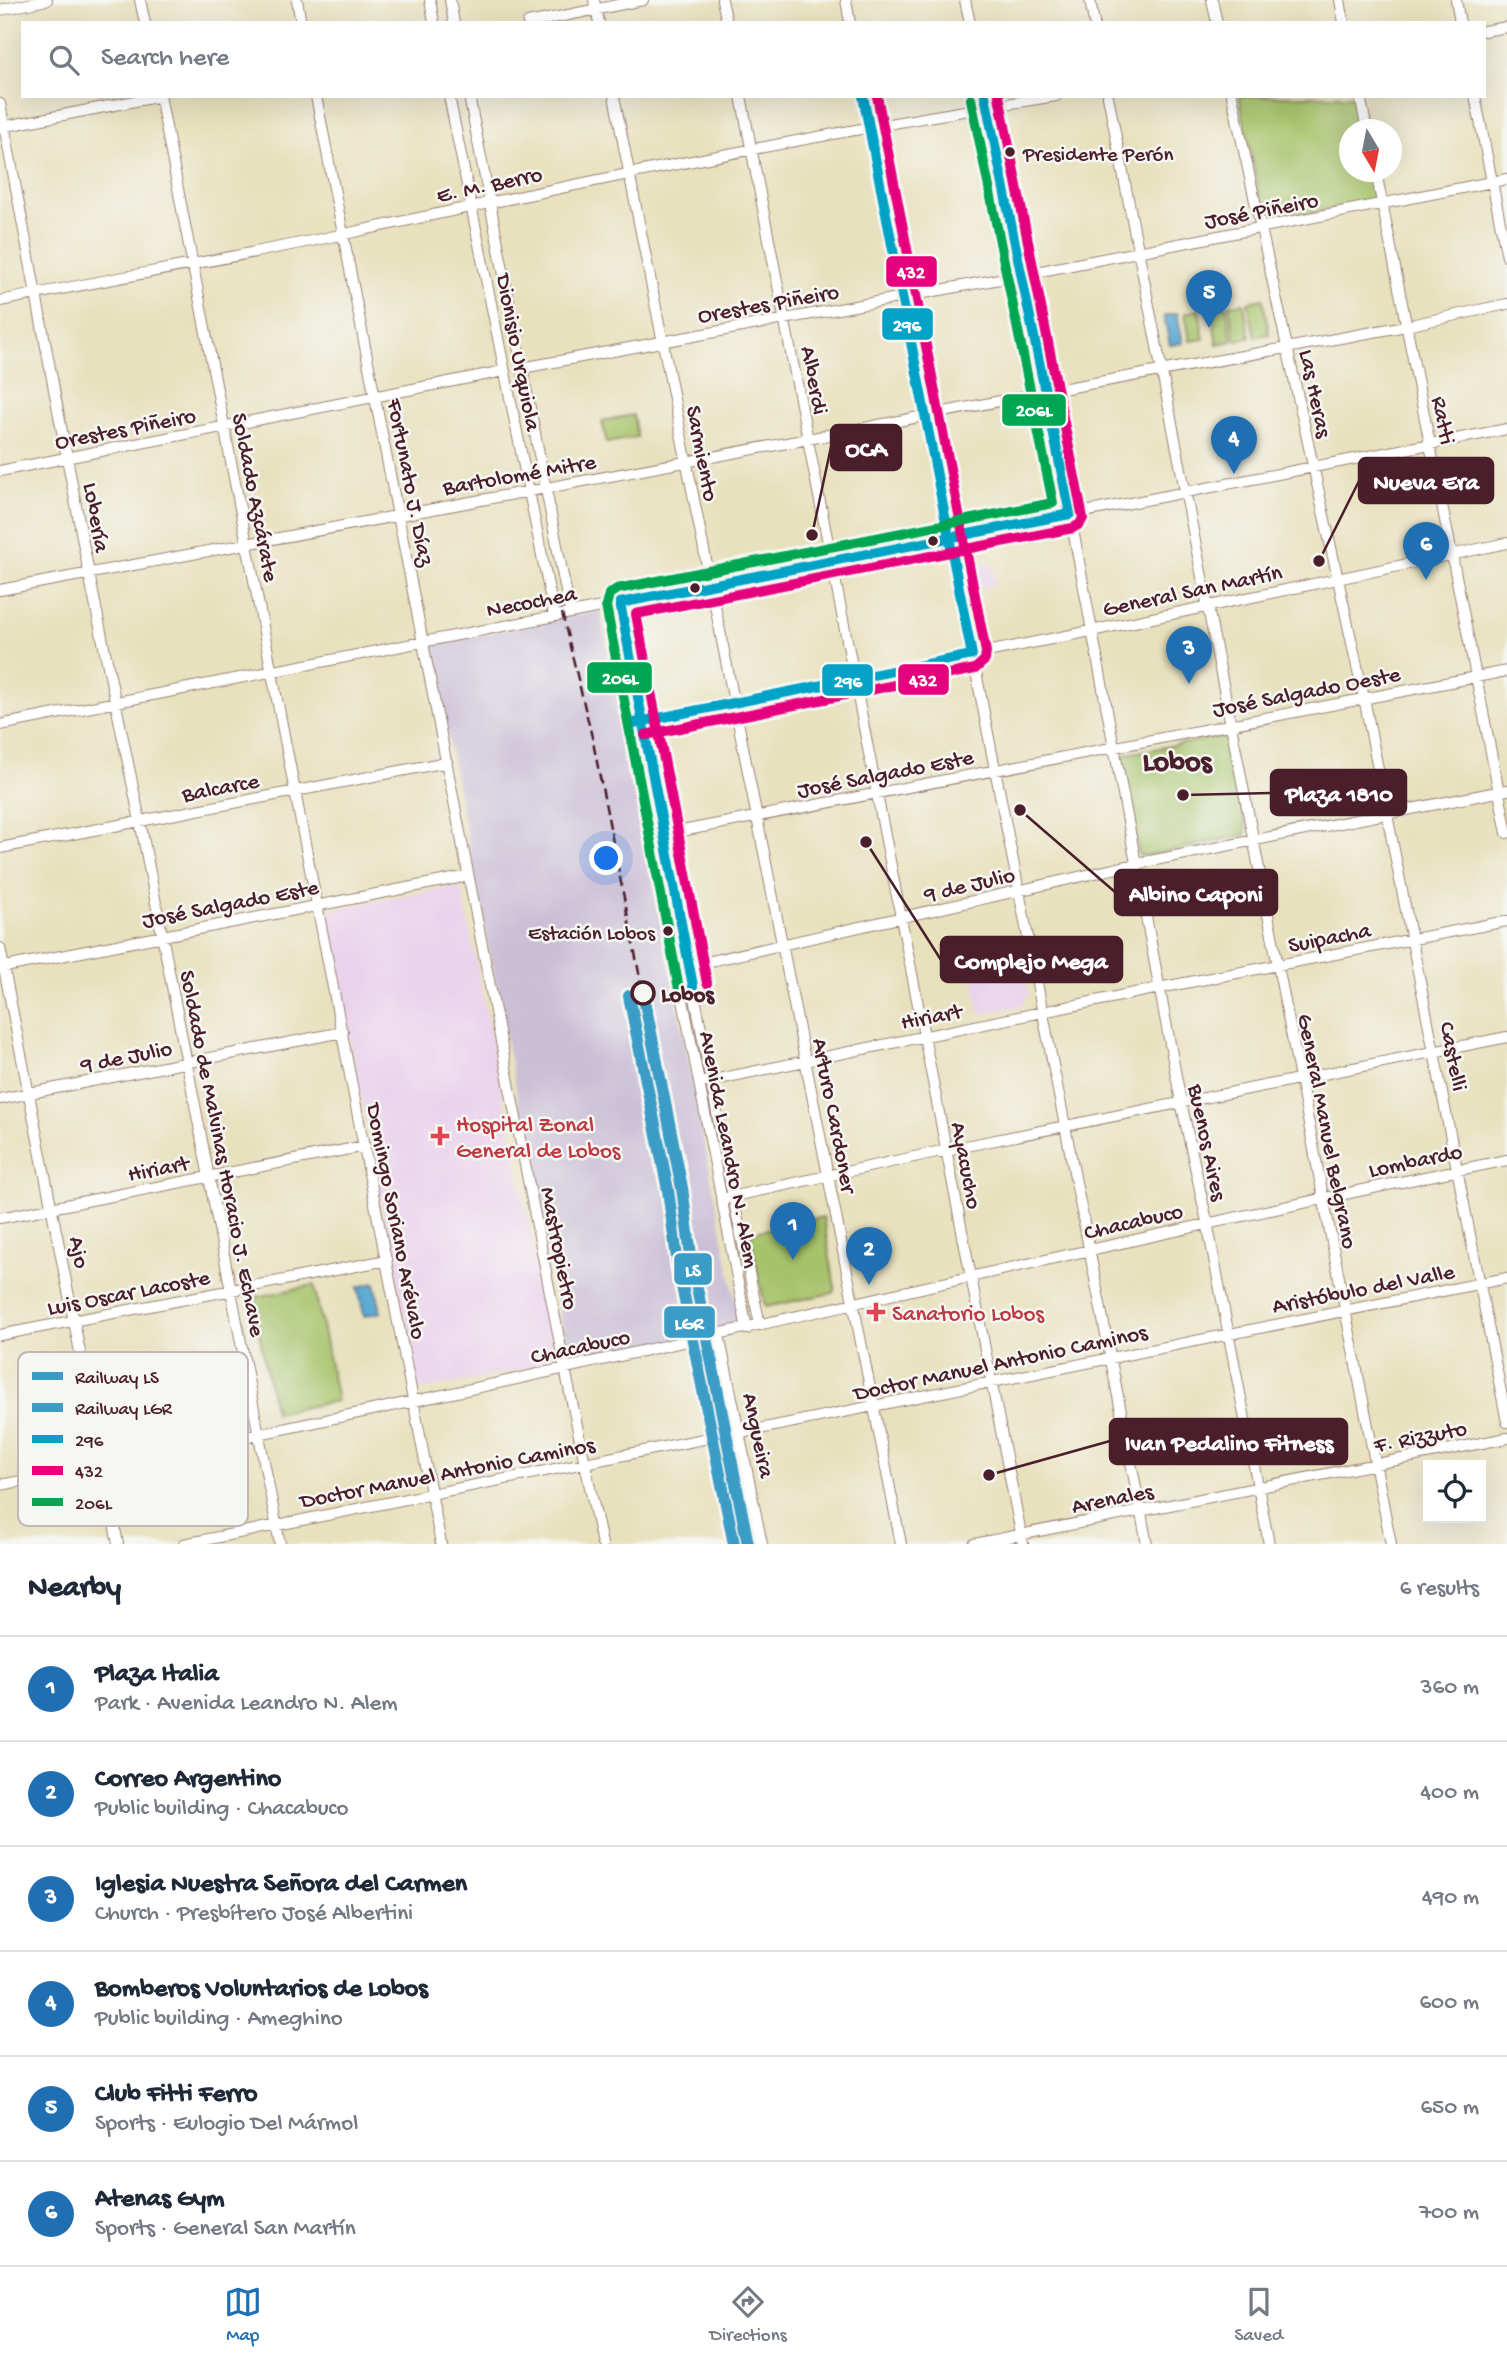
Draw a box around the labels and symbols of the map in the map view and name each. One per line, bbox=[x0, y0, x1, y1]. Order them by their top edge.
north arrow bbox=[1339, 119, 1402, 182]
place label: Presidente Perón bbox=[1022, 144, 1173, 169]
marker: Presidente Perón bbox=[1003, 145, 1017, 159]
street label: E. M. Berro bbox=[434, 162, 545, 211]
street label: José Piñeiro bbox=[1202, 188, 1321, 237]
line badge: 432 bbox=[885, 255, 938, 288]
text: 432 bbox=[896, 263, 926, 286]
street label: Dionisio Urquiola bbox=[488, 270, 545, 435]
pin: 5 bbox=[1186, 270, 1232, 328]
street label: Orestes Piñeiro bbox=[696, 280, 841, 331]
line badge: 296 bbox=[881, 307, 934, 341]
text: 296 bbox=[893, 316, 922, 339]
street label: Alberdi bbox=[793, 344, 832, 417]
street label: Las Heras bbox=[1291, 347, 1336, 441]
line badge: 206L bbox=[1001, 393, 1067, 427]
street label: Ratti bbox=[1424, 394, 1459, 447]
street label: Fortunato J. Díaz bbox=[379, 396, 438, 570]
text: 206L bbox=[1016, 401, 1053, 424]
street label: Sarmiento bbox=[678, 403, 723, 504]
street label: Orestes Piñeiro bbox=[53, 404, 199, 457]
street label: Soldado Azcárate bbox=[224, 411, 283, 585]
pin: 4 bbox=[1211, 416, 1257, 474]
callout: OCA bbox=[831, 425, 901, 470]
text: OCA bbox=[845, 437, 889, 466]
street label: Bartolomé Mitre bbox=[440, 449, 599, 503]
callout: Nueva Era bbox=[1359, 458, 1493, 503]
text: Nueva Era bbox=[1373, 470, 1481, 499]
street label: Lobería bbox=[75, 481, 114, 556]
pin: 6 bbox=[1403, 522, 1449, 580]
unlabelled marker bbox=[926, 534, 940, 548]
street label: General San Martín bbox=[1101, 560, 1285, 625]
street label: Necochea bbox=[484, 581, 580, 625]
unlabelled marker bbox=[688, 581, 702, 595]
pin: 3 bbox=[1166, 626, 1212, 684]
line badge: 206L bbox=[586, 661, 653, 694]
street label: José Salgado Oeste bbox=[1211, 662, 1404, 725]
line badge: 296 bbox=[821, 663, 874, 697]
line badge: 432 bbox=[897, 663, 950, 696]
text: 206L bbox=[602, 669, 639, 692]
text: 432 bbox=[908, 671, 938, 694]
text: 296 bbox=[834, 672, 863, 695]
street label: José Salgado Este bbox=[795, 745, 977, 806]
district label: Lobos bbox=[1142, 747, 1213, 782]
street label: Balcarce bbox=[179, 769, 263, 810]
callout: Plaza 1810 bbox=[1271, 770, 1406, 815]
text: Plaza 1810 bbox=[1283, 782, 1393, 811]
your location bbox=[589, 841, 623, 875]
street label: 9 de Julio bbox=[921, 863, 1018, 910]
callout: Albino Caponi bbox=[1115, 870, 1277, 915]
street label: José Salgado Este bbox=[140, 875, 322, 936]
text: Albino Caponi bbox=[1128, 882, 1263, 911]
street label: Suipacha bbox=[1286, 918, 1374, 961]
place label: Estación Lobos bbox=[528, 923, 656, 948]
marker: Estación Lobos bbox=[661, 924, 675, 938]
callout: Complejo Mega bbox=[941, 937, 1122, 982]
text: Complejo Mega bbox=[954, 949, 1109, 978]
street label: Soldado de Malvinas Horacio J. Echave bbox=[172, 968, 270, 1340]
marker: Lobos bbox=[631, 981, 655, 1005]
place label: Lobos bbox=[661, 983, 715, 1010]
street label: Hiriart bbox=[899, 999, 966, 1038]
street label: General Manuel Belgrano bbox=[1290, 1012, 1362, 1252]
street label: Castelli bbox=[1432, 1020, 1472, 1094]
street label: Avenida Leandro N. Alem bbox=[691, 1029, 764, 1270]
street label: 9 de Julio bbox=[78, 1036, 175, 1081]
street label: Arturo Cardoner bbox=[804, 1036, 861, 1197]
street label: Buenos Aires bbox=[1180, 1081, 1231, 1204]
street label: Domingo Soriano Arévalo bbox=[358, 1099, 431, 1342]
place label: Hospital Zonal General de Lobos bbox=[456, 1113, 621, 1166]
street label: Ayacucho bbox=[943, 1120, 986, 1212]
marker: Hospital Zonal General de Lobos bbox=[430, 1126, 450, 1146]
street label: Lombardo bbox=[1366, 1139, 1465, 1186]
street label: Hiriart bbox=[126, 1151, 193, 1190]
street label: Mastropietro bbox=[532, 1185, 583, 1312]
street label: Chacabuco bbox=[1082, 1199, 1186, 1248]
pin: 1 bbox=[770, 1202, 816, 1260]
pin: 2 bbox=[846, 1227, 892, 1285]
street label: Ajo bbox=[61, 1234, 94, 1271]
line badge: LS bbox=[673, 1252, 713, 1286]
street label: Aristóbulo del Valle bbox=[1270, 1259, 1458, 1321]
text: LS bbox=[685, 1261, 702, 1284]
street label: Luis Oscar Lacoste bbox=[45, 1265, 213, 1323]
marker: Sanatorio Lobos bbox=[866, 1302, 886, 1322]
place label: Sanatorio Lobos bbox=[892, 1302, 1044, 1329]
line badge: LGR bbox=[663, 1305, 716, 1339]
text: LGR bbox=[675, 1314, 704, 1337]
street label: Doctor Manuel Antonio Caminos bbox=[849, 1320, 1151, 1409]
street label: Chacabuco bbox=[529, 1325, 633, 1372]
legend bbox=[18, 1352, 248, 1526]
text: Railway LS bbox=[75, 1368, 159, 1391]
street label: Angueira bbox=[734, 1391, 779, 1482]
text: Railway LGR bbox=[75, 1399, 173, 1422]
street label: F. Rizzuto bbox=[1371, 1416, 1469, 1461]
callout: Ivan Pedalino Fitness bbox=[1110, 1419, 1347, 1464]
text: 296 bbox=[75, 1431, 104, 1454]
text: Ivan Pedalino Fitness bbox=[1125, 1431, 1334, 1460]
street label: Doctor Manuel Antonio Caminos bbox=[296, 1433, 598, 1517]
text: 432 bbox=[75, 1462, 103, 1485]
street label: Arenales bbox=[1070, 1479, 1156, 1522]
text: 206L bbox=[75, 1494, 113, 1517]

